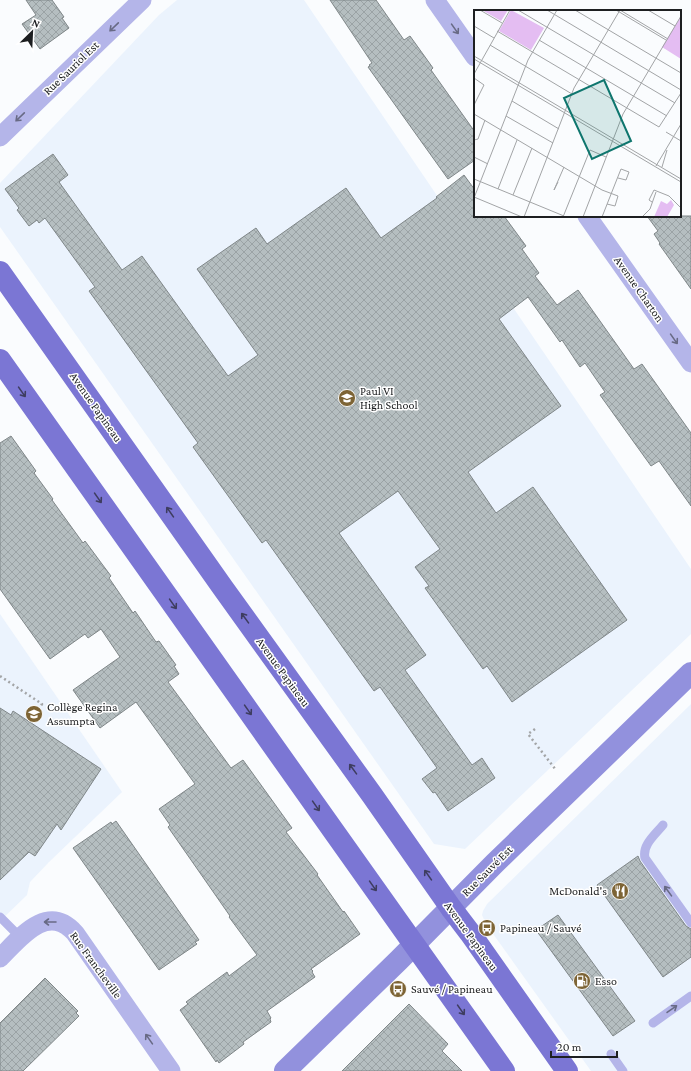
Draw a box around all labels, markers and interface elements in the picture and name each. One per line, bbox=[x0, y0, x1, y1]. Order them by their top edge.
inset map bbox=[474, 10, 681, 217]
north arrow bbox=[12, 12, 52, 52]
text: N bbox=[30, 16, 42, 30]
one-way arrow bbox=[109, 22, 119, 32]
one-way arrow bbox=[451, 23, 459, 34]
street label: Rue Sauriol Est bbox=[40, 37, 102, 98]
one-way arrow bbox=[15, 113, 25, 122]
street label: Avenue Charton bbox=[611, 253, 667, 325]
one-way arrow bbox=[670, 334, 678, 345]
street label: Avenue Papineau bbox=[67, 369, 126, 445]
place label: Paul VI High School bbox=[360, 384, 418, 412]
one-way arrow bbox=[18, 386, 27, 397]
school or university icon: Paul VI High School bbox=[337, 388, 357, 408]
one-way arrow bbox=[94, 492, 102, 503]
one-way arrow bbox=[166, 507, 174, 518]
one-way arrow bbox=[169, 598, 177, 609]
one-way arrow bbox=[241, 613, 249, 624]
street label: Avenue Papineau bbox=[253, 635, 313, 710]
place label: Collège Regina Assumpta bbox=[47, 700, 118, 728]
school or university icon: Collège Regina Assumpta bbox=[24, 704, 44, 724]
one-way arrow bbox=[244, 705, 252, 716]
one-way arrow bbox=[349, 764, 358, 775]
one-way arrow bbox=[312, 801, 320, 812]
street label: Rue Sauvé Est bbox=[459, 842, 516, 899]
one-way arrow bbox=[424, 870, 432, 881]
one-way arrow bbox=[369, 881, 377, 892]
restaurant icon: McDonald's bbox=[610, 881, 630, 901]
place label: McDonald's bbox=[549, 884, 607, 898]
one-way arrow bbox=[664, 886, 672, 897]
street label: Avenue Papineau bbox=[441, 899, 501, 974]
one-way arrow bbox=[44, 918, 57, 926]
bus stop icon: Papineau / Sauvé bbox=[477, 918, 497, 938]
place label: Papineau / Sauvé bbox=[500, 921, 582, 935]
street label: Rue Francheville bbox=[67, 929, 125, 1001]
fuel station icon: Esso bbox=[572, 971, 592, 991]
place label: Esso bbox=[595, 974, 617, 988]
bus stop icon: Sauvé / Papineau bbox=[388, 979, 408, 999]
place label: Sauvé / Papineau bbox=[411, 982, 493, 996]
one-way arrow bbox=[457, 1004, 465, 1015]
one-way arrow bbox=[666, 1005, 677, 1013]
scale bar bbox=[551, 1033, 617, 1059]
one-way arrow bbox=[145, 1034, 153, 1045]
text: 20 m bbox=[557, 1040, 582, 1054]

